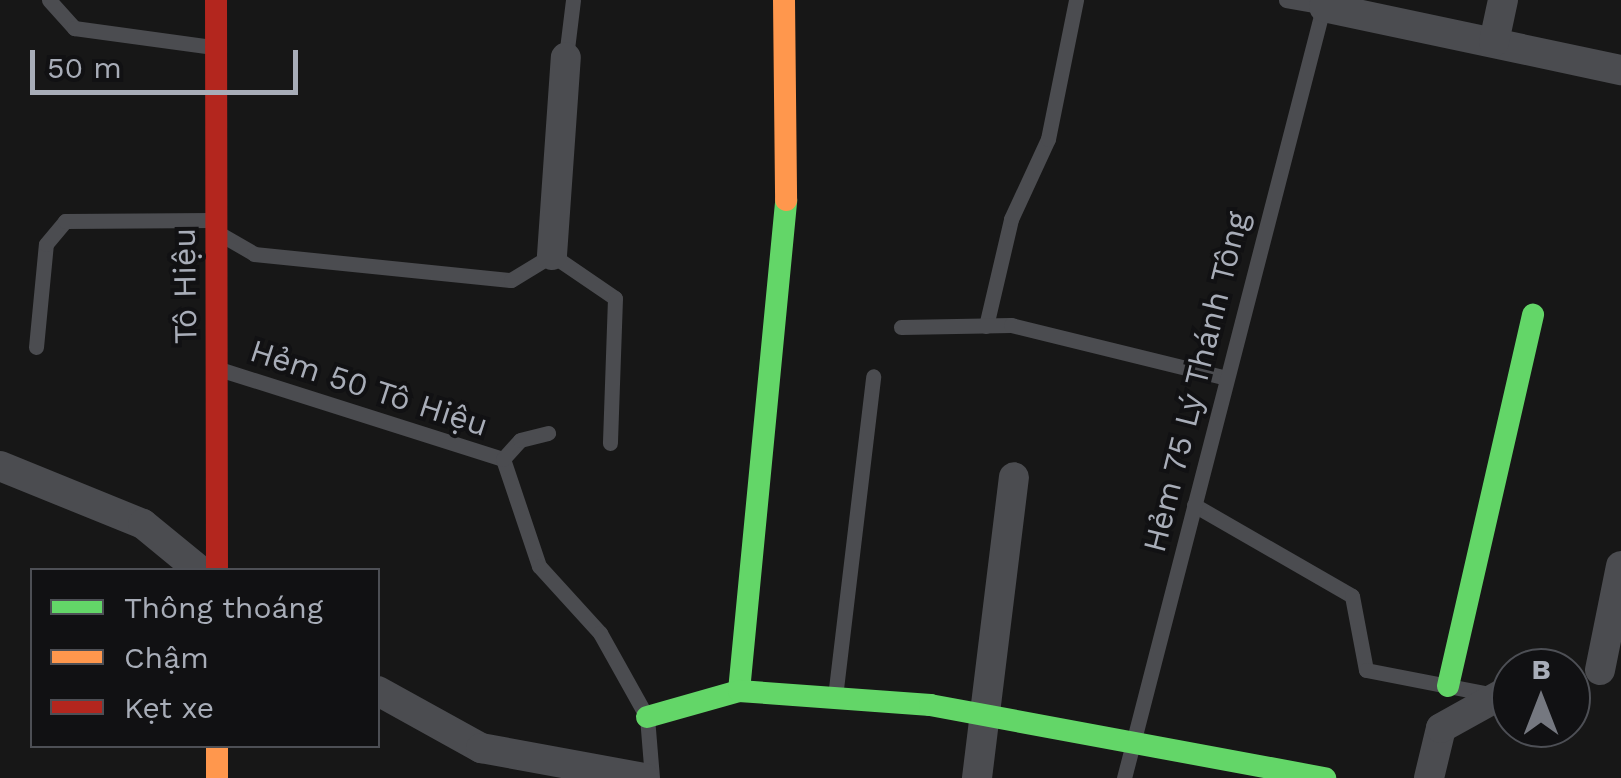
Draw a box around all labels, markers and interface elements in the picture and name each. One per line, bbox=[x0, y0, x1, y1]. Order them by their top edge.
scale bar bbox=[35, 30, 302, 92]
text: 50 m bbox=[47, 50, 122, 85]
street label: Hẻm 75 Lý Thánh Tông bbox=[1135, 206, 1257, 558]
street label: Tô Hiệu bbox=[165, 228, 205, 344]
street label: Hẻm 50 Tô Hiệu bbox=[245, 331, 493, 445]
legend bbox=[30, 568, 380, 748]
text: Thông thoáng bbox=[124, 590, 323, 625]
text: Chậm bbox=[124, 640, 209, 675]
north arrow bbox=[1491, 648, 1591, 748]
text: B bbox=[1531, 653, 1551, 686]
text: Kẹt xe bbox=[124, 690, 214, 725]

